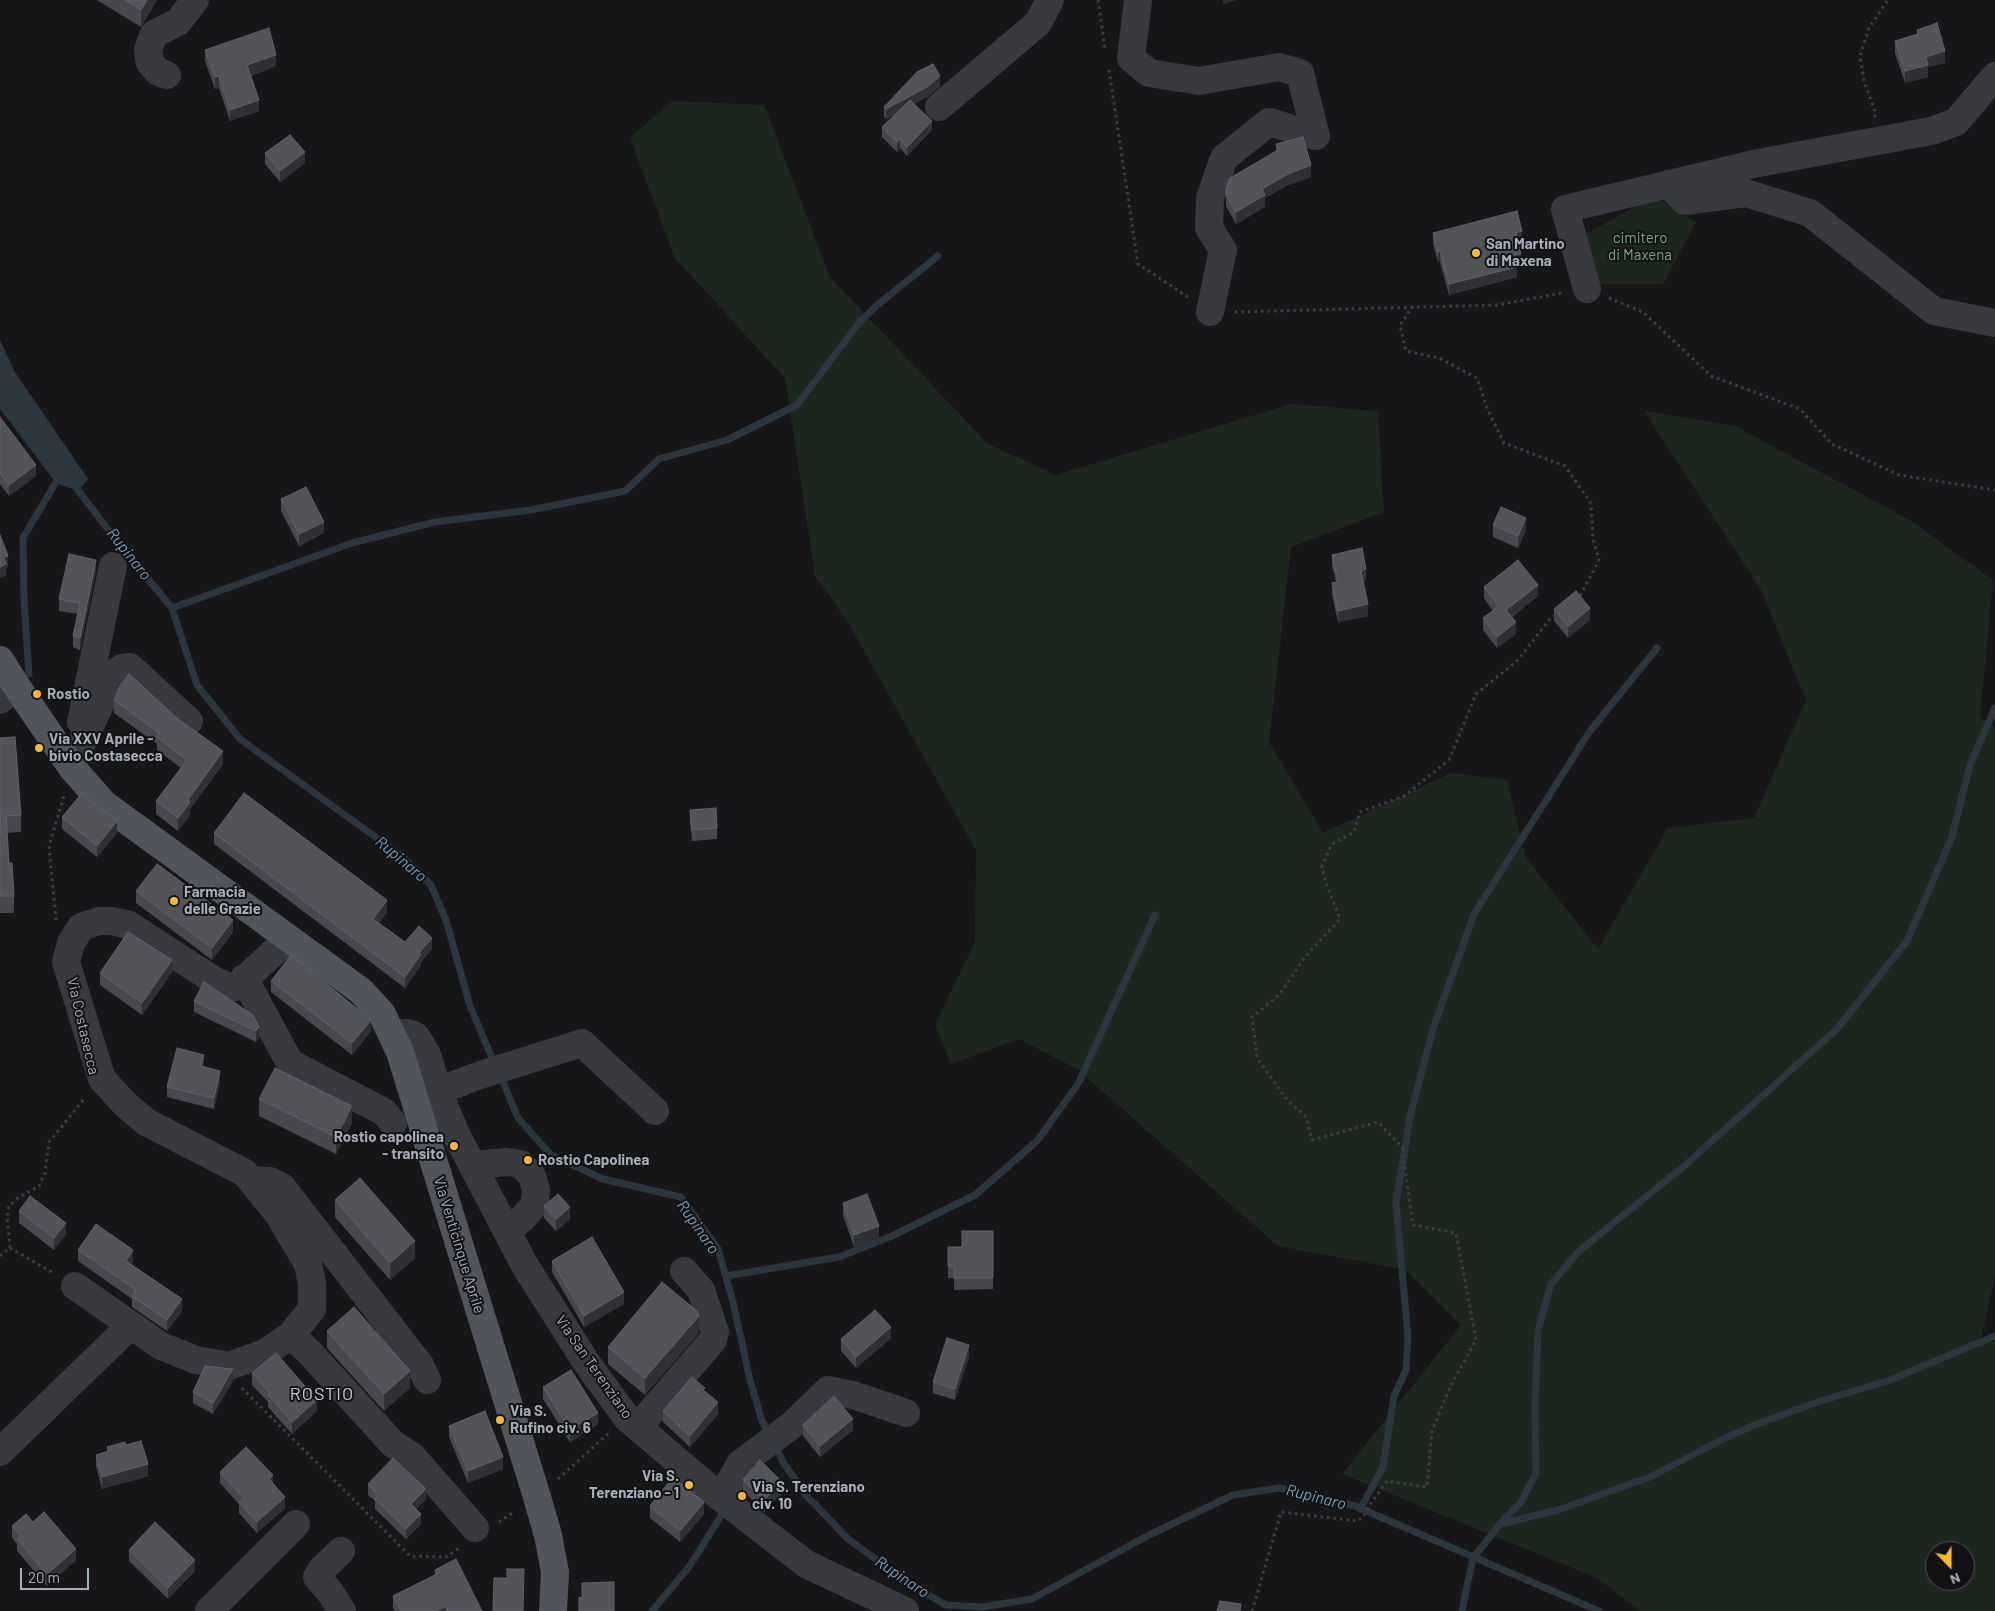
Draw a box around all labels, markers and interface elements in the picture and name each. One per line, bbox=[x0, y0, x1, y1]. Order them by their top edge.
park label: cimitero di Maxena bbox=[1608, 229, 1672, 264]
place label: San Martino di Maxena bbox=[1486, 235, 1564, 270]
marker: San Martino di Maxena bbox=[1470, 247, 1482, 259]
water label: Rupinaro bbox=[103, 524, 155, 584]
place label: Rostio bbox=[47, 685, 90, 703]
marker: Rostio bbox=[31, 688, 43, 700]
place label: Via XXV Aprile - bivio Costasecca bbox=[49, 730, 163, 765]
marker: Via XXV Aprile - bivio Costasecca bbox=[33, 742, 45, 754]
water label: Rupinaro bbox=[371, 832, 431, 886]
place label: Farmacia delle Grazie bbox=[184, 883, 261, 918]
marker: Farmacia delle Grazie bbox=[168, 895, 180, 907]
street label: Via Costasecca bbox=[63, 976, 103, 1076]
place label: Rostio capolinea - transito bbox=[334, 1128, 444, 1163]
marker: Rostio capolinea - transito bbox=[448, 1140, 460, 1152]
place label: Rostio Capolinea bbox=[538, 1151, 649, 1169]
marker: Rostio Capolinea bbox=[522, 1154, 534, 1166]
street label: Via Venticinque Aprile bbox=[430, 1175, 488, 1315]
water label: Rupinaro bbox=[673, 1196, 723, 1258]
street label: Via San Terenziano bbox=[552, 1312, 636, 1422]
district label: ROSTIO bbox=[289, 1383, 355, 1405]
place label: Via S. Rufino civ. 6 bbox=[510, 1402, 591, 1437]
marker: Via S. Rufino civ. 6 bbox=[494, 1414, 506, 1426]
place label: Via S. Terenziano - 1 bbox=[589, 1467, 679, 1502]
place label: Via S. Terenziano civ. 10 bbox=[752, 1478, 865, 1513]
marker: Via S. Terenziano - 1 bbox=[683, 1479, 695, 1491]
water label: Rupinaro bbox=[1284, 1480, 1348, 1514]
marker: Via S. Terenziano civ. 10 bbox=[736, 1490, 748, 1502]
north arrow bbox=[1925, 1541, 1975, 1591]
water label: Rupinaro bbox=[871, 1552, 933, 1602]
scale bar bbox=[22, 1558, 91, 1590]
text: 20 m bbox=[28, 1568, 60, 1586]
text: N bbox=[1948, 1570, 1963, 1589]

